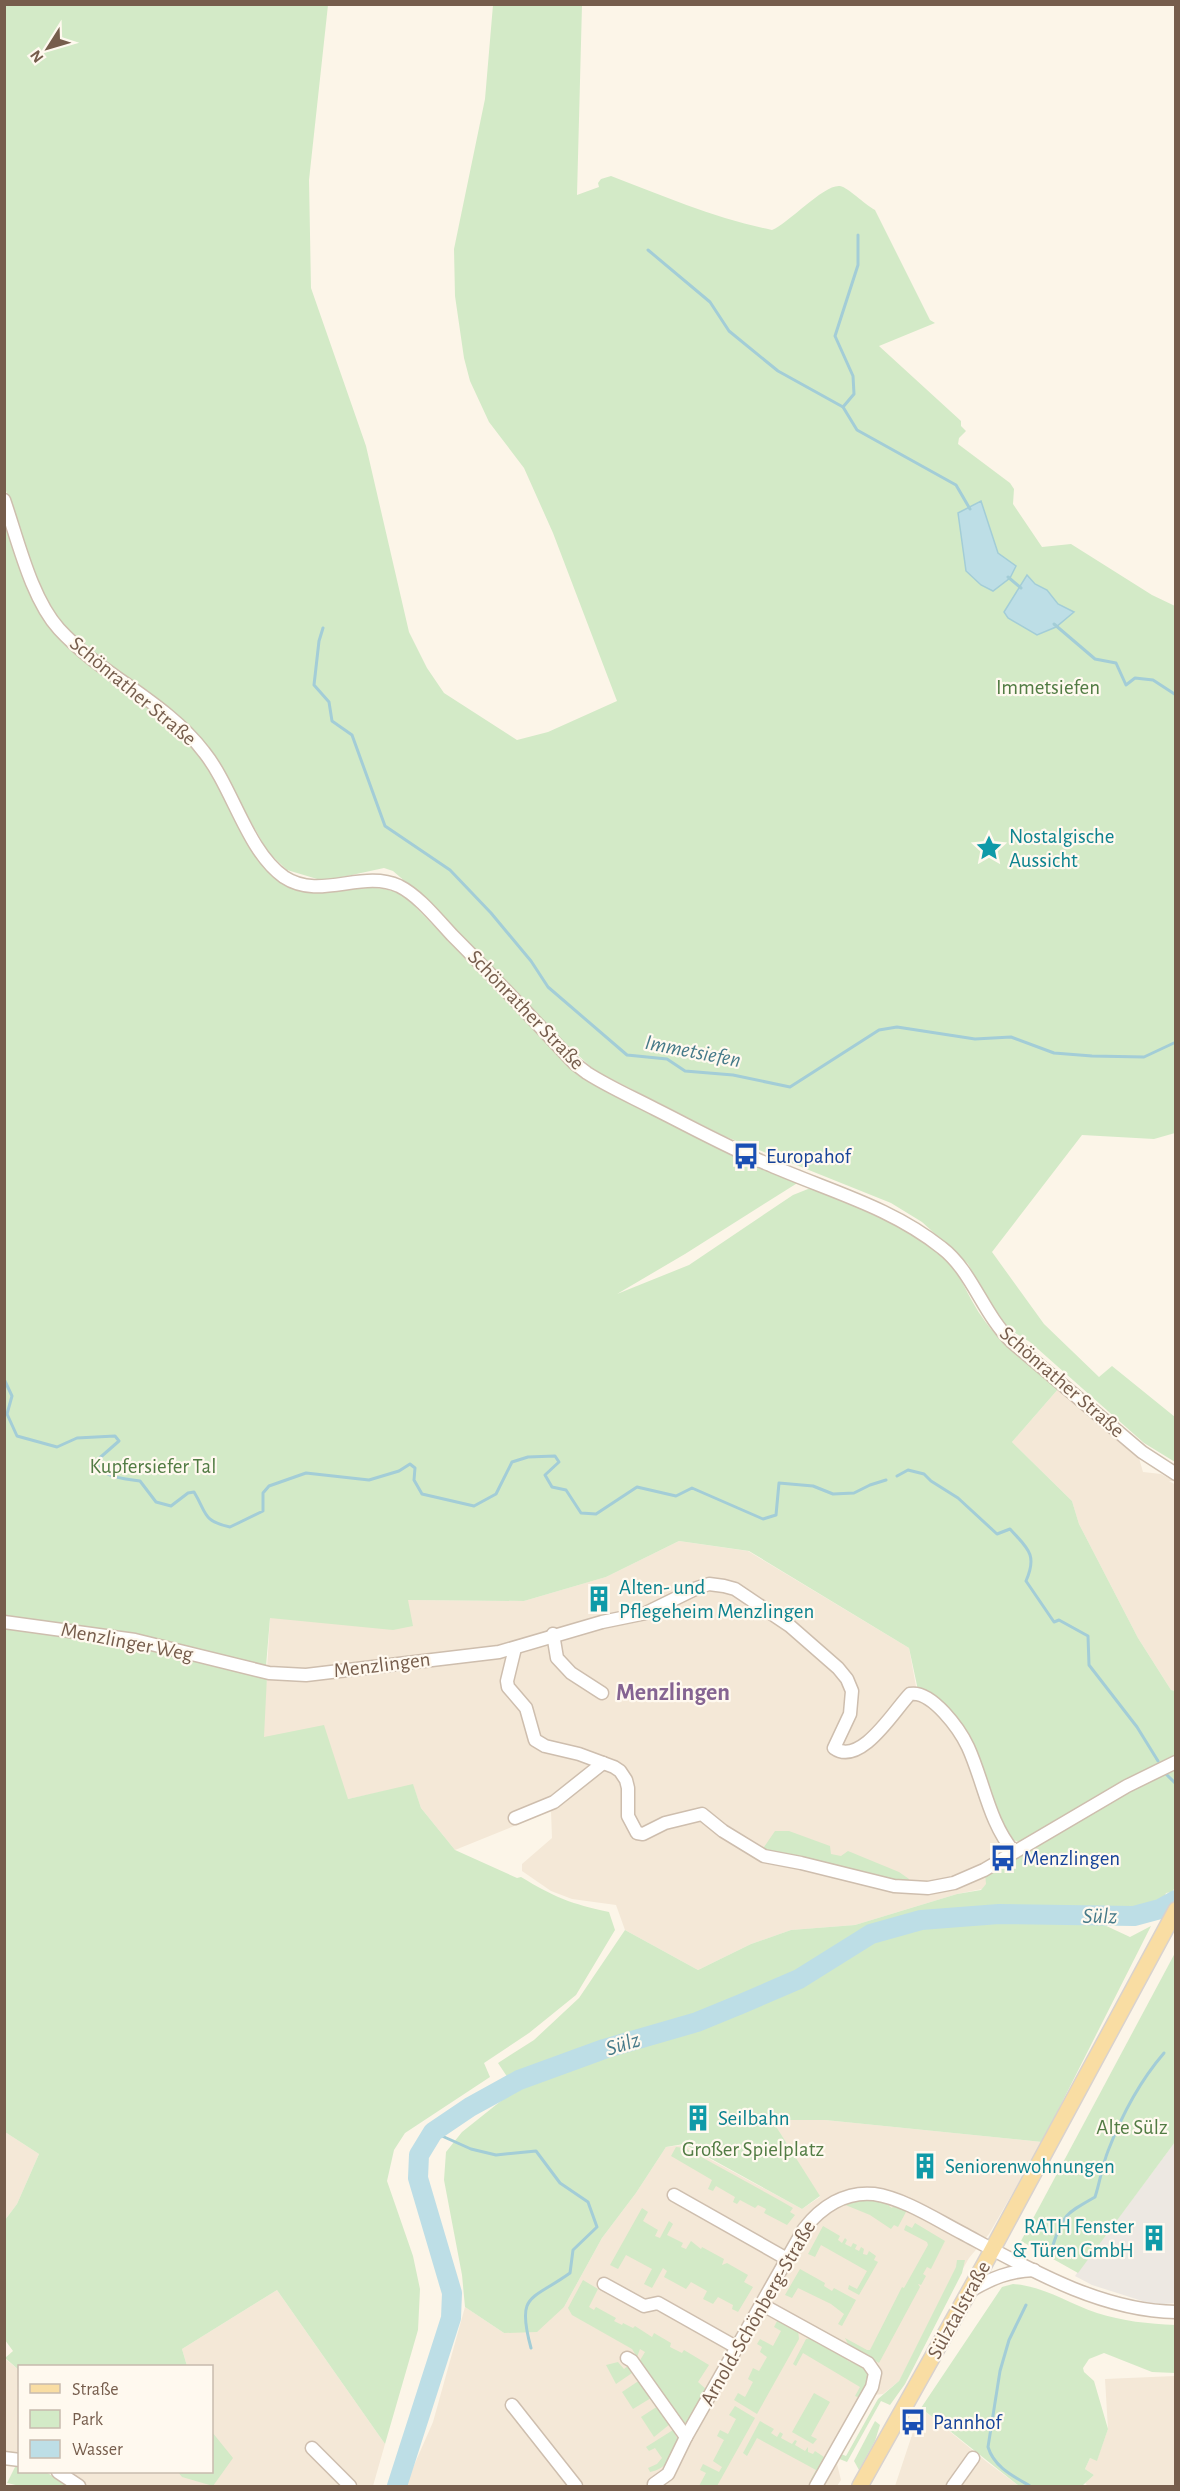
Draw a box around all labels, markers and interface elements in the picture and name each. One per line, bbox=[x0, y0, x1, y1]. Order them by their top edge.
north arrow bbox=[18, 18, 78, 78]
text: N bbox=[27, 47, 47, 66]
street label: Schönrather Straße bbox=[66, 632, 200, 750]
park label: Immetsiefen bbox=[996, 677, 1100, 698]
place label: Nostalgische Aussicht bbox=[1009, 826, 1114, 871]
place icon: Nostalgische Aussicht bbox=[974, 833, 1004, 863]
street label: Schönrather Straße bbox=[464, 946, 588, 1074]
water label: Immetsiefen bbox=[643, 1031, 743, 1071]
bus stop icon: Europahof bbox=[731, 1141, 761, 1171]
place label: Europahof bbox=[766, 1146, 852, 1167]
street label: Schönrather Straße bbox=[996, 1322, 1128, 1442]
park label: Kupfersiefer Tal bbox=[90, 1456, 216, 1477]
place label: Alten- und Pflegeheim Menzlingen bbox=[619, 1577, 814, 1622]
building icon: Alten- und Pflegeheim Menzlingen bbox=[584, 1584, 614, 1614]
street label: Menzlinger Weg bbox=[59, 1619, 196, 1665]
street label: Menzlingen bbox=[332, 1649, 432, 1681]
district label: Menzlingen bbox=[616, 1681, 730, 1705]
bus stop icon: Menzlingen bbox=[988, 1843, 1018, 1873]
place label: Menzlingen bbox=[1023, 1848, 1120, 1869]
water label: Sülz bbox=[1082, 1905, 1118, 1927]
water label: Sülz bbox=[603, 2028, 643, 2060]
building icon: Seilbahn bbox=[683, 2103, 713, 2133]
place label: Seilbahn bbox=[718, 2108, 789, 2129]
park label: Alte Sülz bbox=[1096, 2117, 1168, 2138]
park label: Großer Spielplatz bbox=[682, 2139, 824, 2160]
building icon: Seniorenwohnungen bbox=[910, 2151, 940, 2181]
place label: Seniorenwohnungen bbox=[945, 2156, 1115, 2177]
place label: RATH Fenster & Türen GmbH bbox=[1012, 2216, 1134, 2261]
street label: Arnold-Schönberg-Straße bbox=[696, 2217, 820, 2409]
building icon: RATH Fenster & Türen GmbH bbox=[1139, 2223, 1169, 2253]
street label: Sülztalstraße bbox=[924, 2258, 994, 2362]
legend bbox=[18, 2365, 213, 2473]
text: Straße bbox=[72, 2381, 118, 2399]
bus stop icon: Pannhof bbox=[898, 2407, 928, 2437]
text: Park bbox=[72, 2411, 104, 2429]
place label: Pannhof bbox=[933, 2412, 1003, 2433]
text: Wasser bbox=[72, 2441, 123, 2459]

